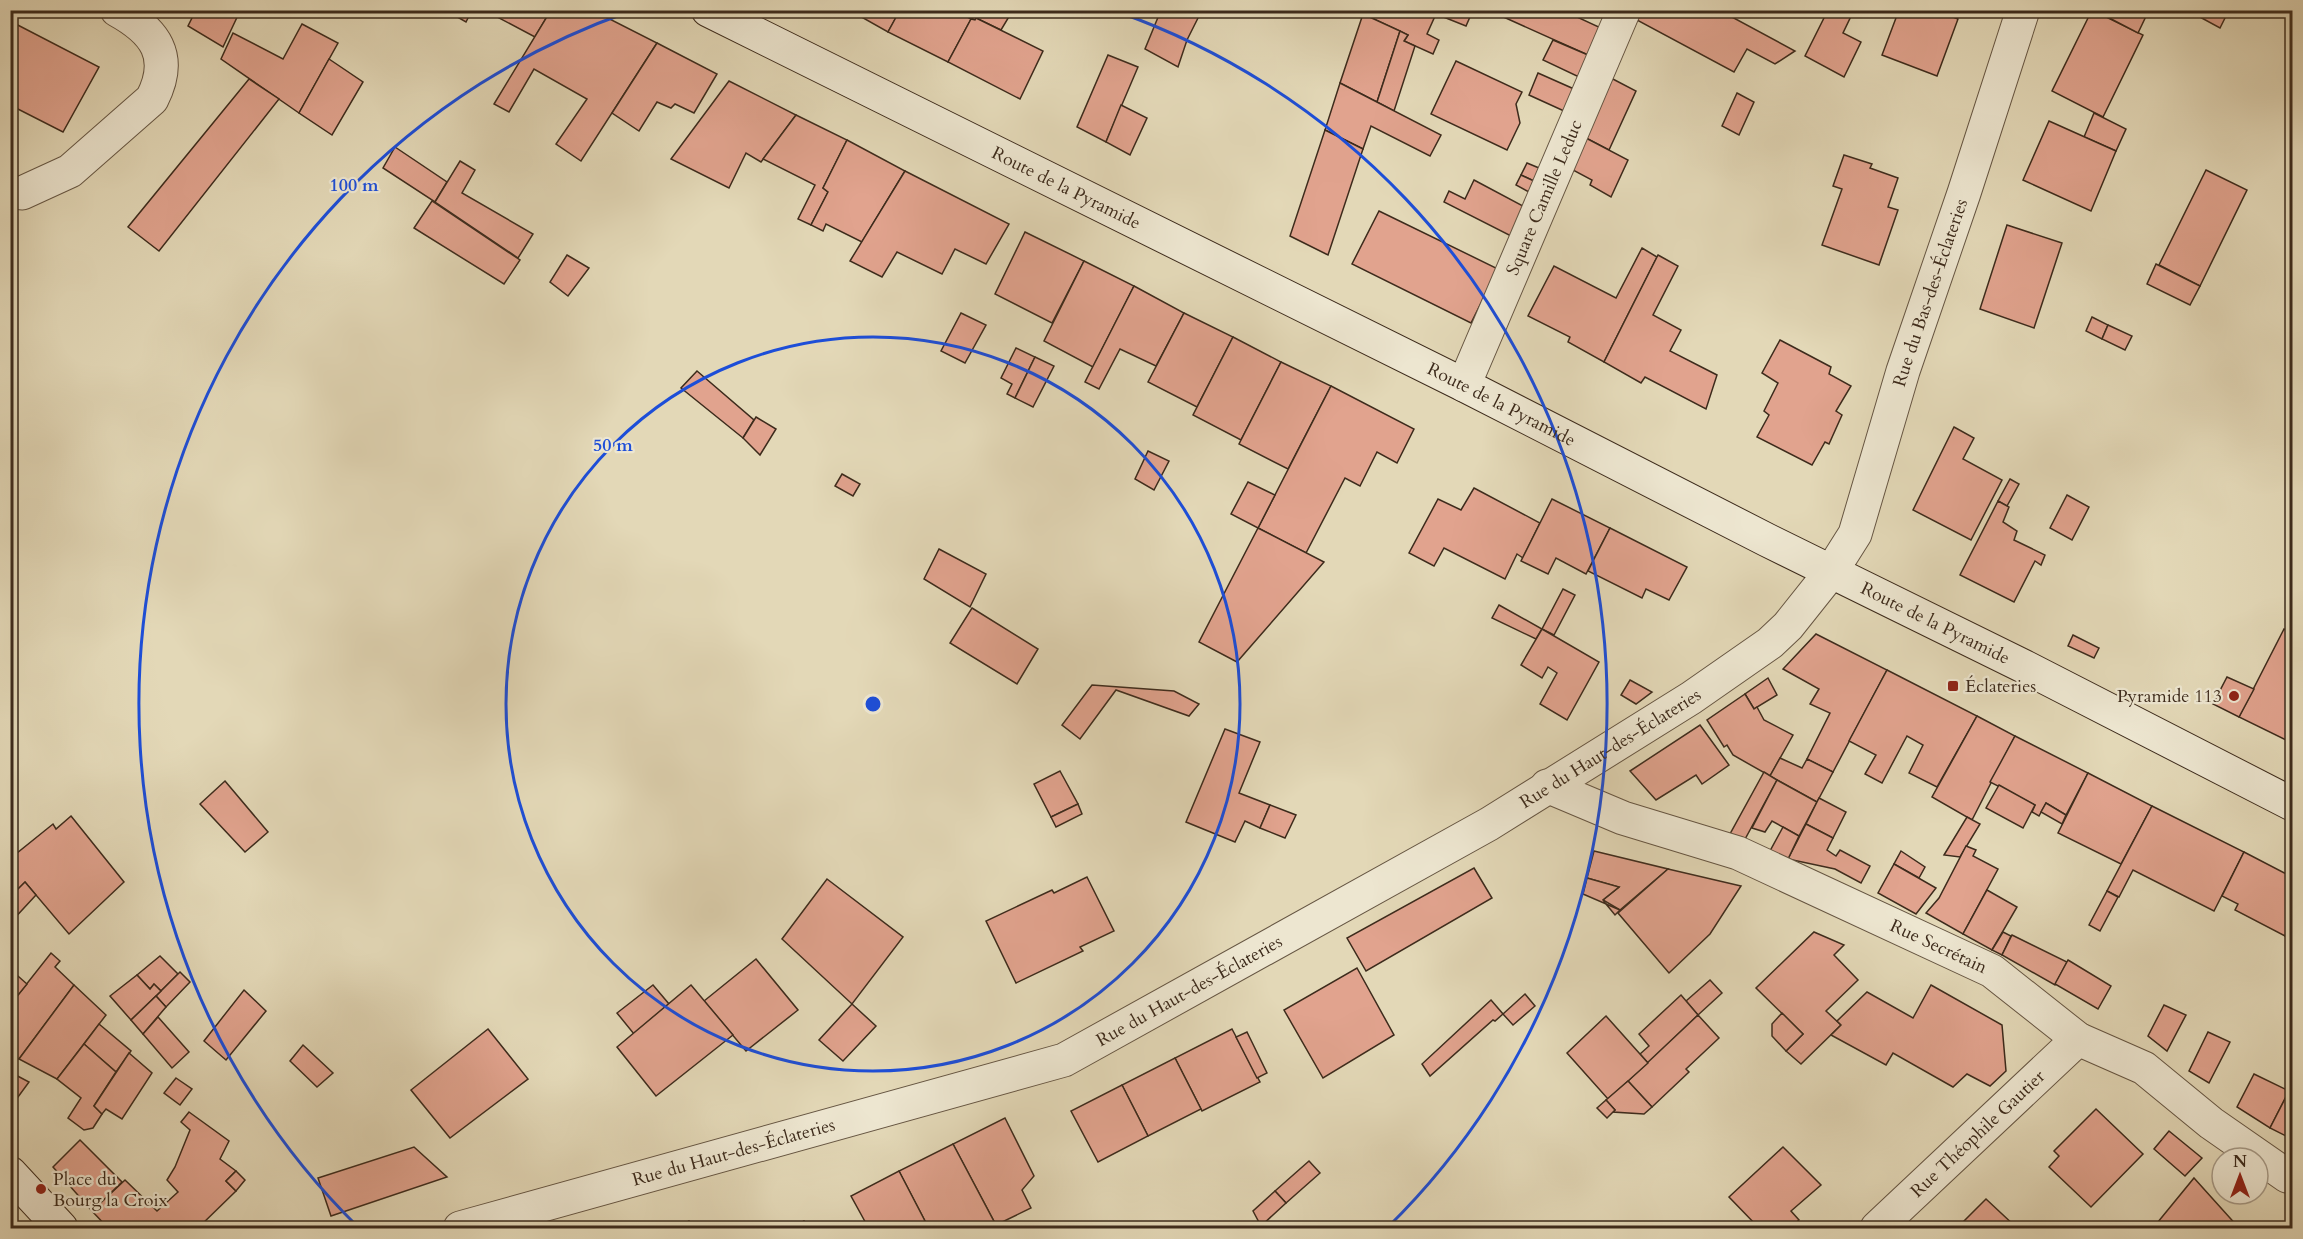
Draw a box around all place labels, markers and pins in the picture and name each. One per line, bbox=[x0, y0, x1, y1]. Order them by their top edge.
place label: Éclateries bbox=[1965, 674, 2036, 699]
marker: Éclateries bbox=[1946, 679, 1960, 693]
place label: Pyramide 113 bbox=[2117, 684, 2222, 709]
marker: Pyramide 113 bbox=[2227, 689, 2241, 703]
centre of rings bbox=[863, 694, 883, 714]
place label: Place du Bourg la Croix bbox=[53, 1167, 168, 1213]
marker: Place du Bourg la Croix bbox=[34, 1182, 48, 1196]

